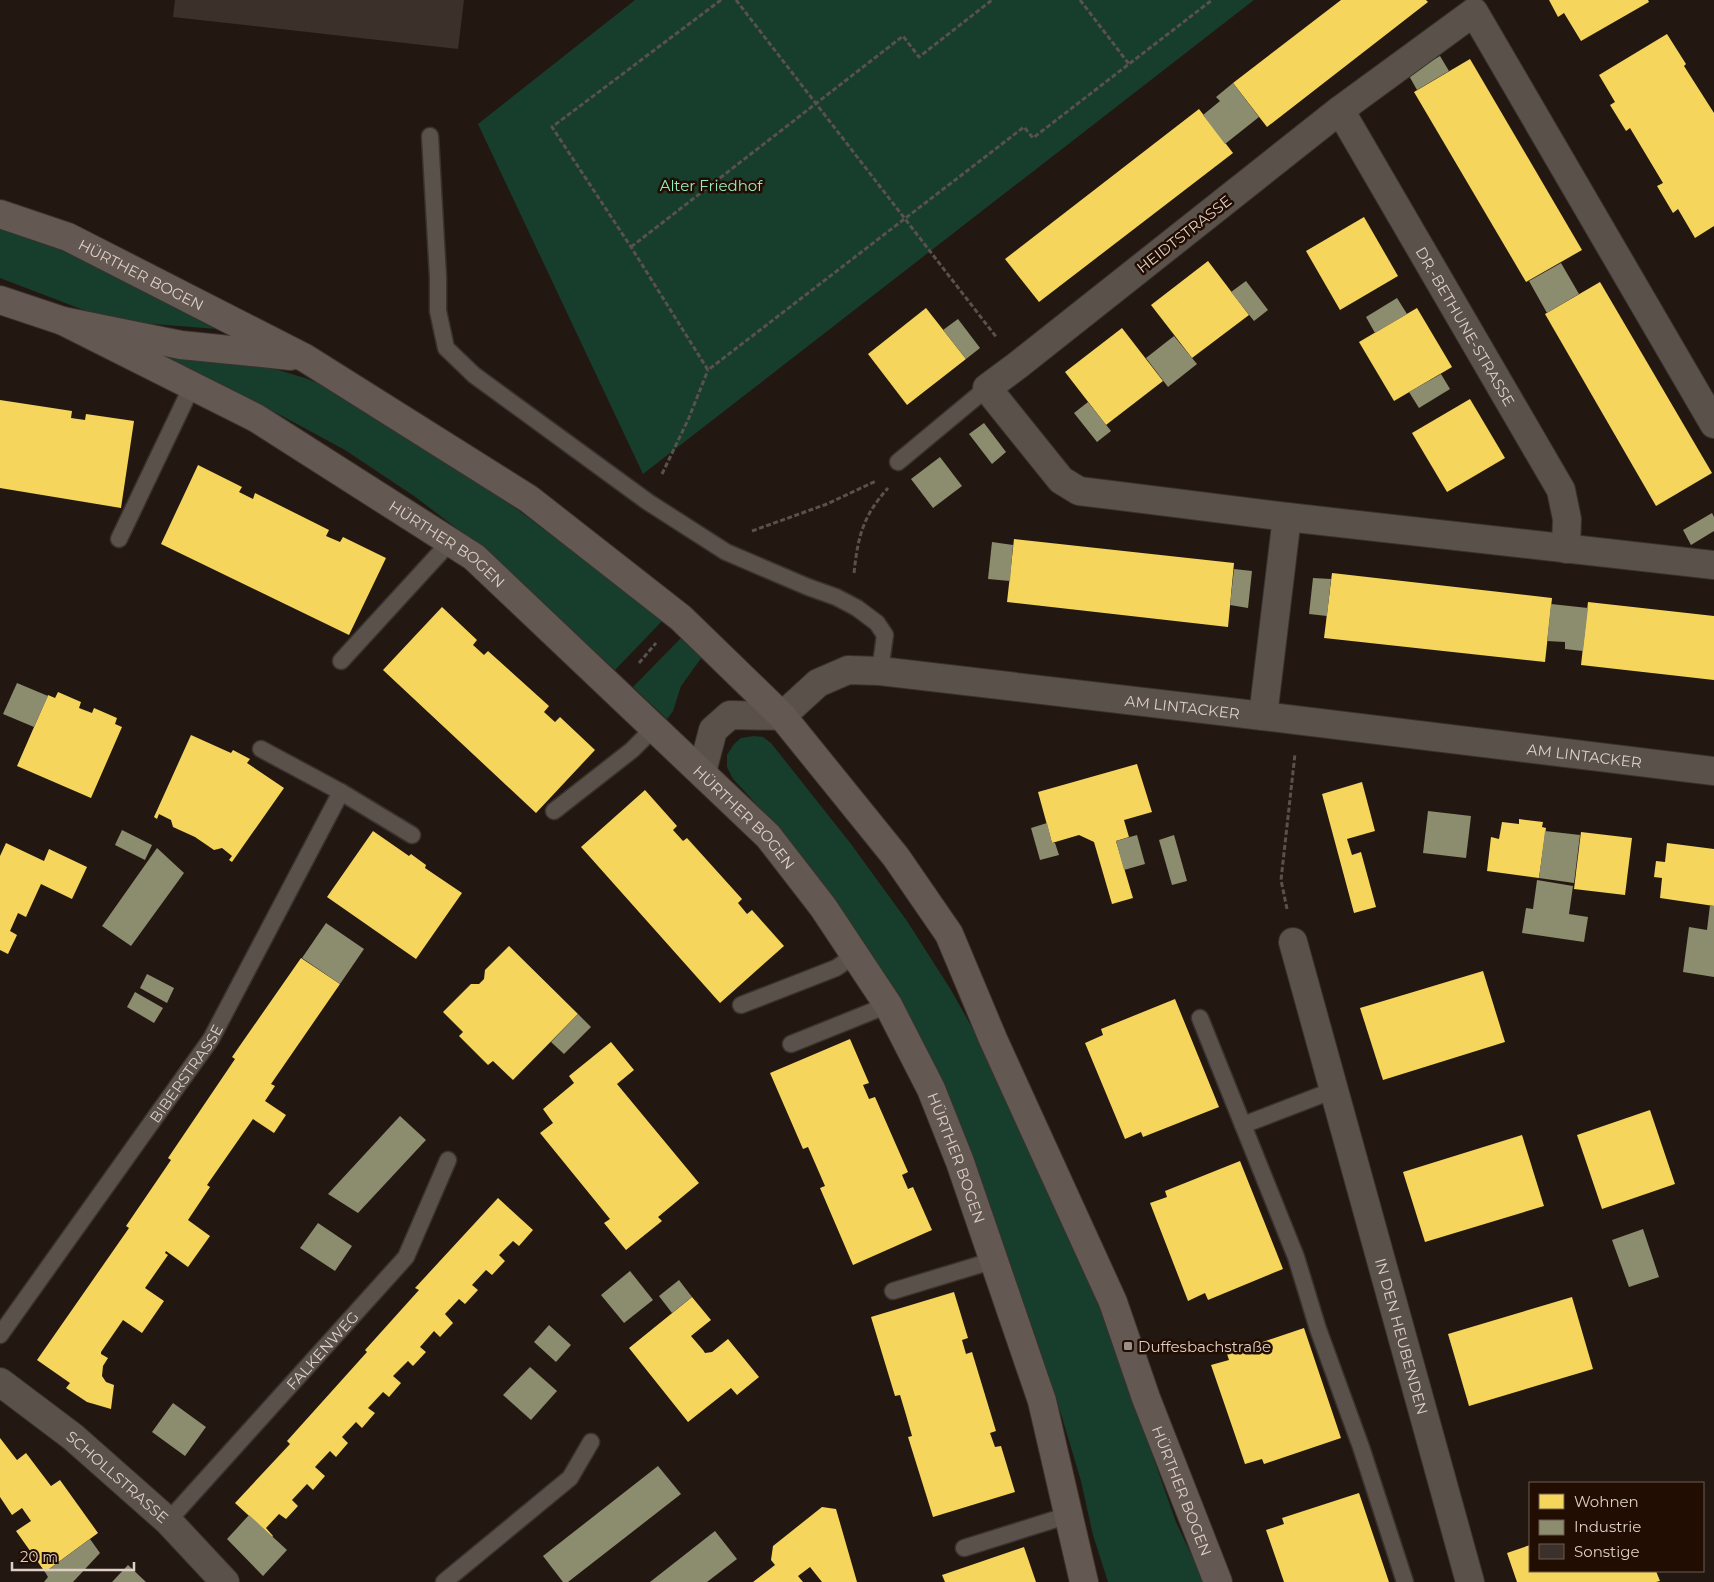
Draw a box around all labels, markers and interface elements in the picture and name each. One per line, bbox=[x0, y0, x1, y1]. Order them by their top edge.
park label: Alter Friedhof bbox=[660, 176, 763, 195]
street label: HEIDTSTRASSE bbox=[1133, 191, 1235, 277]
street label: HÜRTHER BOGEN bbox=[75, 234, 207, 314]
street label: DR.-BETHUNE-STRASSE bbox=[1412, 243, 1520, 409]
street label: HÜRTHER BOGEN bbox=[386, 496, 509, 591]
street label: AM LINTACKER bbox=[1124, 690, 1241, 723]
street label: AM LINTACKER bbox=[1526, 739, 1643, 772]
street label: HÜRTHER BOGEN bbox=[690, 761, 800, 873]
street label: BIBERSTRASSE bbox=[145, 1021, 227, 1126]
street label: HÜRTHER BOGEN bbox=[924, 1089, 990, 1226]
street label: IN DEN HEUBENDEN bbox=[1371, 1256, 1433, 1417]
street label: FALKENWEG bbox=[282, 1307, 362, 1393]
place label: Duffesbachstraße bbox=[1138, 1337, 1271, 1356]
marker: Duffesbachstraße bbox=[1122, 1340, 1134, 1352]
street label: HÜRTHER BOGEN bbox=[1148, 1423, 1216, 1558]
street label: SCHOLLSTRASSE bbox=[63, 1426, 173, 1527]
legend bbox=[1529, 1482, 1704, 1572]
text: Wohnen bbox=[1574, 1492, 1639, 1511]
text: Industrie bbox=[1574, 1517, 1641, 1536]
scale bar bbox=[12, 1540, 135, 1572]
text: Sonstige bbox=[1574, 1542, 1640, 1561]
text: 20 m bbox=[20, 1547, 58, 1566]

